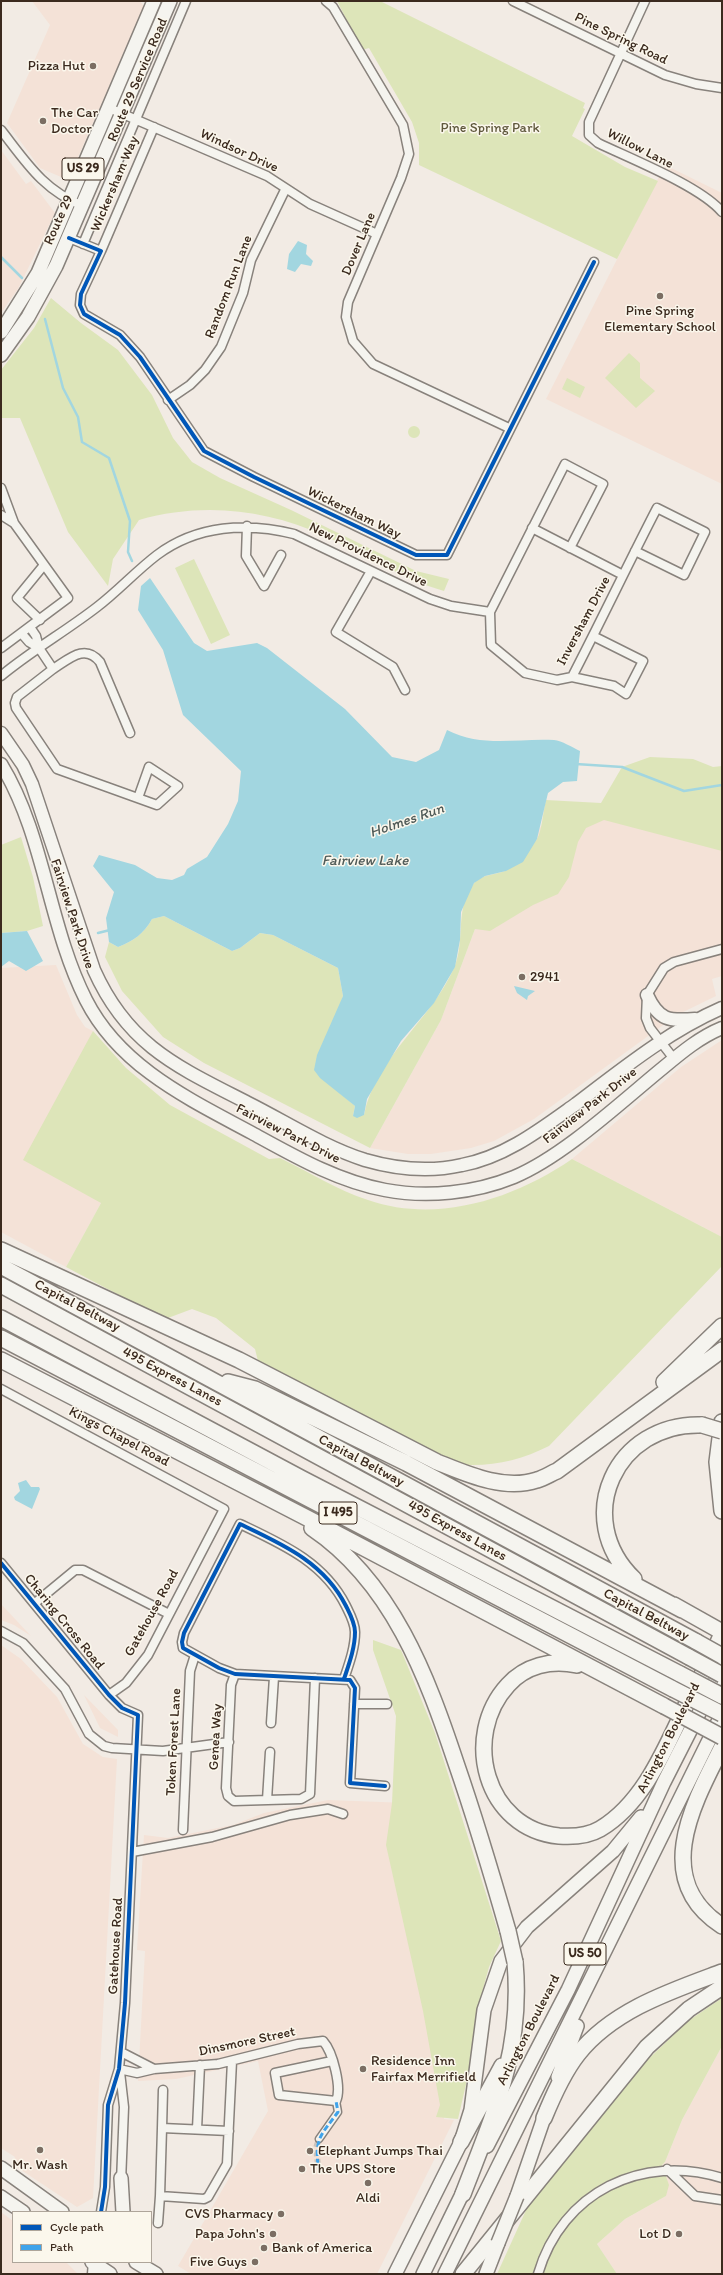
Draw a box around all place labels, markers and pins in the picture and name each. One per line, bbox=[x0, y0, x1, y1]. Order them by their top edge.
place label: Pizza Hut bbox=[28, 58, 85, 74]
marker: Pizza Hut bbox=[88, 61, 98, 71]
place label: The Car Doctor bbox=[51, 105, 98, 138]
marker: The Car Doctor bbox=[38, 116, 48, 126]
marker: Pine Spring Elementary School bbox=[655, 291, 665, 301]
place label: Pine Spring Elementary School bbox=[604, 303, 716, 336]
place label: 2941 bbox=[530, 969, 560, 985]
marker: 2941 bbox=[517, 972, 527, 982]
place label: Residence Inn Fairfax Merrifield bbox=[371, 2053, 476, 2086]
marker: Residence Inn Fairfax Merrifield bbox=[358, 2064, 368, 2074]
place label: Elephant Jumps Thai bbox=[318, 2143, 443, 2159]
marker: Mr. Wash bbox=[35, 2145, 45, 2155]
marker: Elephant Jumps Thai bbox=[305, 2146, 315, 2156]
place label: Mr. Wash bbox=[12, 2157, 68, 2173]
place label: The UPS Store bbox=[310, 2161, 396, 2177]
marker: The UPS Store bbox=[297, 2164, 307, 2174]
marker: Aldi bbox=[363, 2178, 373, 2188]
place label: Aldi bbox=[356, 2190, 380, 2206]
place label: CVS Pharmacy bbox=[185, 2206, 273, 2222]
marker: CVS Pharmacy bbox=[276, 2209, 286, 2219]
place label: Papa John's bbox=[195, 2226, 265, 2242]
place label: Lot D bbox=[639, 2226, 671, 2242]
marker: Papa John's bbox=[268, 2229, 278, 2239]
marker: Lot D bbox=[674, 2229, 684, 2239]
place label: Bank of America bbox=[272, 2240, 372, 2256]
marker: Bank of America bbox=[259, 2243, 269, 2253]
place label: Five Guys bbox=[190, 2254, 247, 2270]
marker: Five Guys bbox=[250, 2257, 260, 2267]

